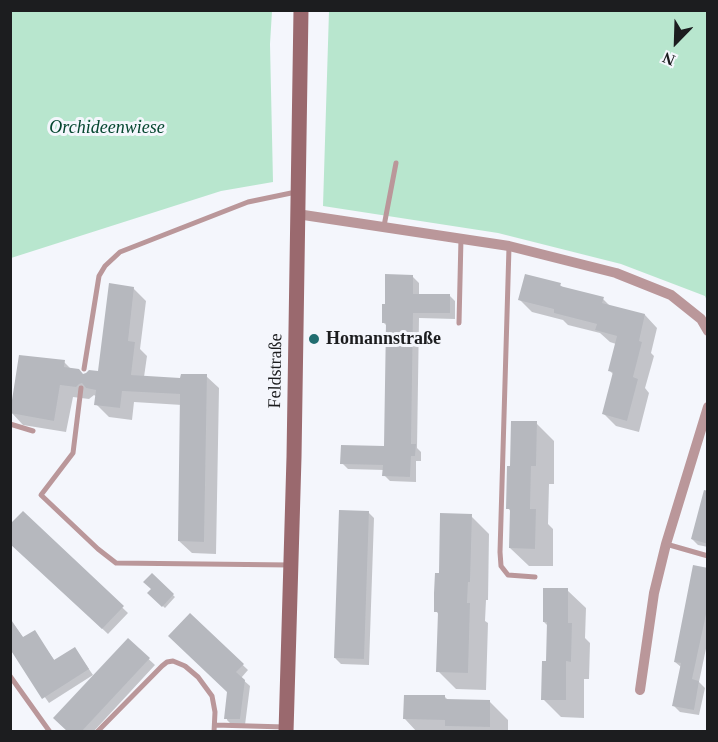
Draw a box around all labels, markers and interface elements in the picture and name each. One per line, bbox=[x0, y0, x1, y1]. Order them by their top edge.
north arrow bbox=[646, 12, 706, 72]
text: N bbox=[660, 49, 677, 69]
park label: Orchideenwiese bbox=[49, 117, 165, 139]
place label: Homannstraße bbox=[326, 328, 441, 350]
marker: Homannstraße bbox=[307, 332, 321, 346]
street label: Feldstraße bbox=[265, 333, 287, 409]

